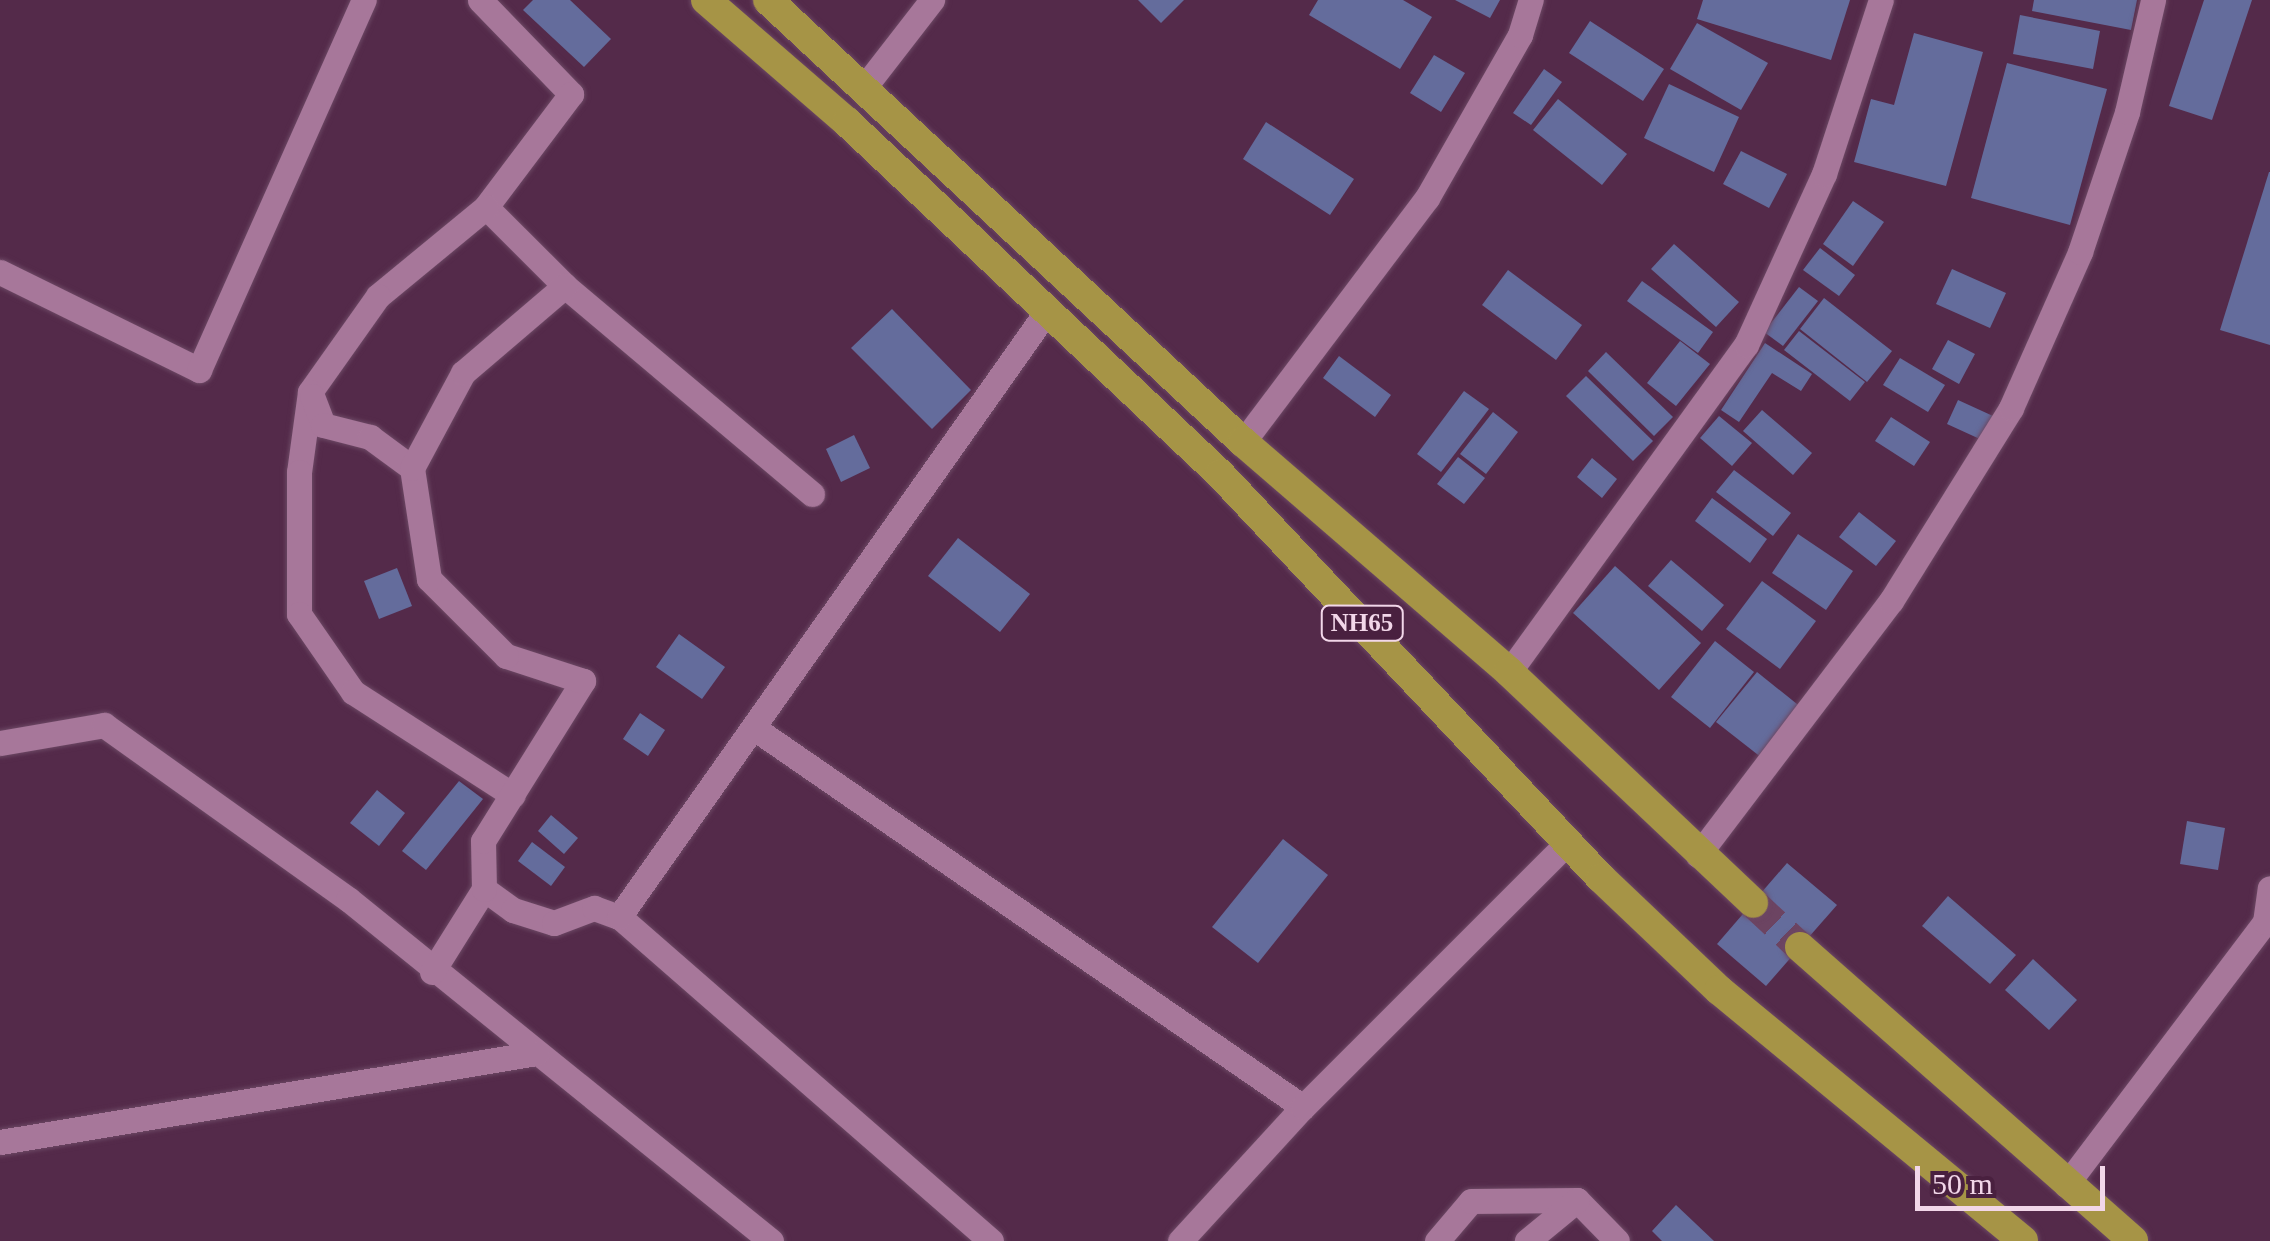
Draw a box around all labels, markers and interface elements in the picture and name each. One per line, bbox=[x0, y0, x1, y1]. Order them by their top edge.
road number: NH65 bbox=[1320, 603, 1404, 643]
scale bar bbox=[1920, 1146, 2110, 1208]
text: 50 m bbox=[1932, 1167, 1993, 1200]

